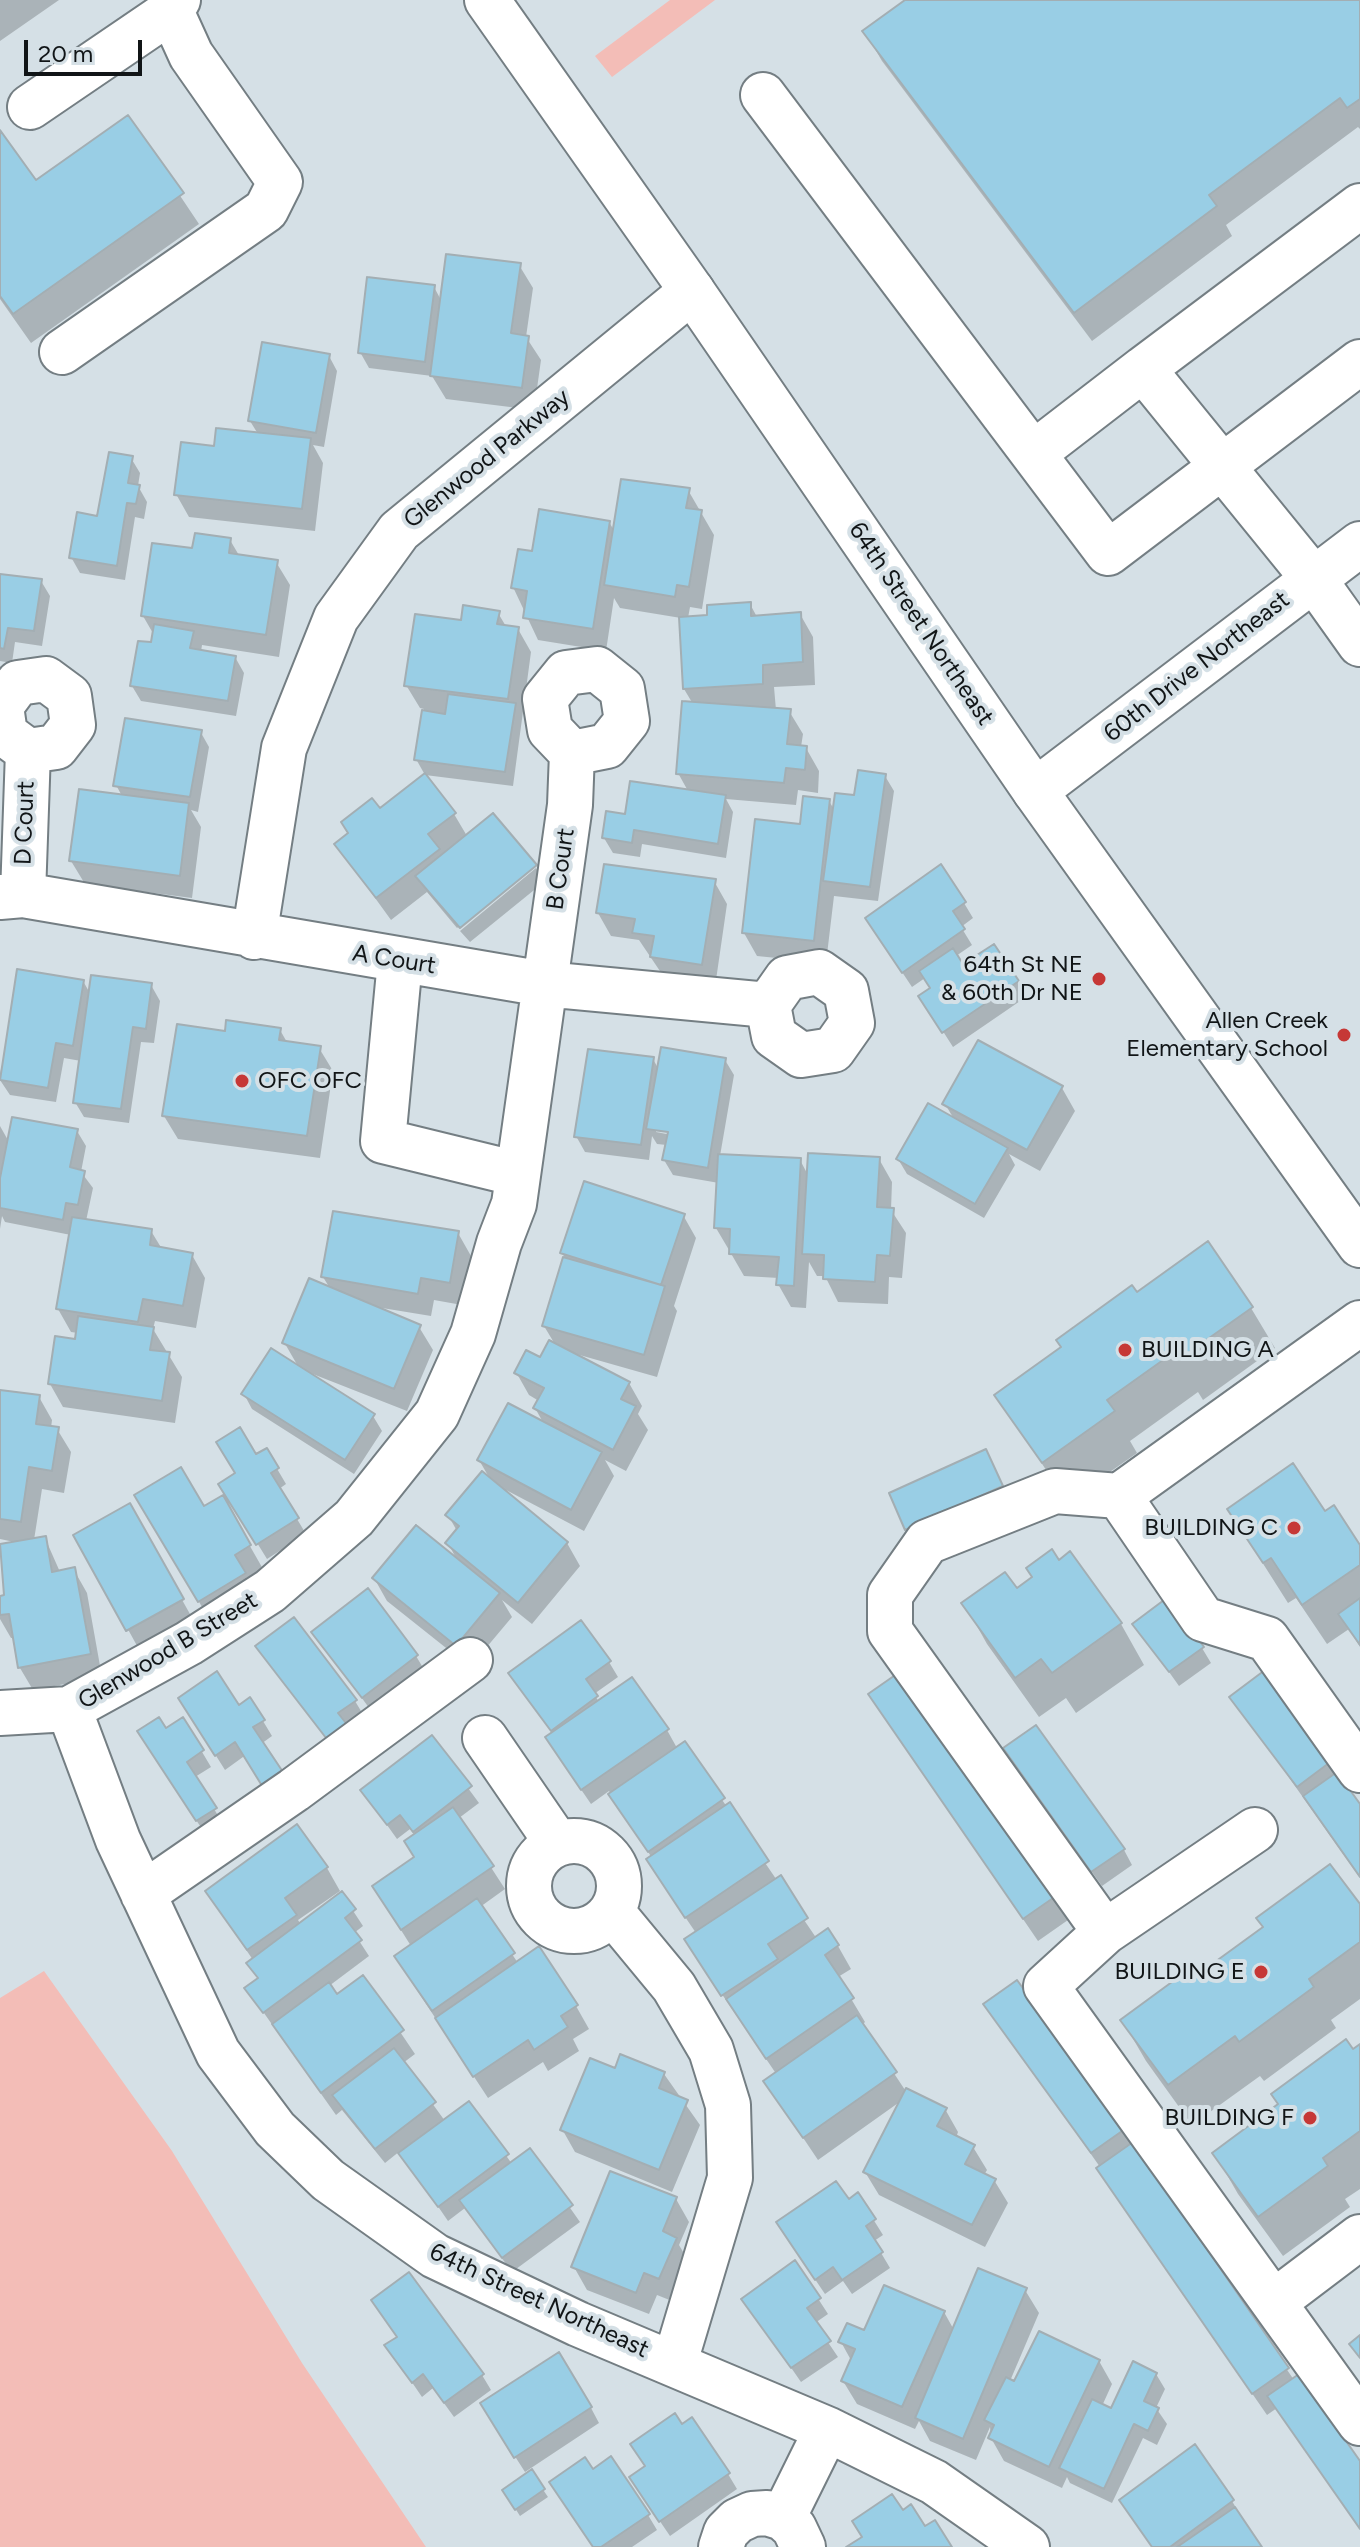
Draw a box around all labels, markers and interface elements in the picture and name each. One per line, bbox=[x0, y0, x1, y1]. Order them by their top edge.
scale bar bbox=[28, 24, 146, 74]
text: 20 m bbox=[38, 39, 93, 68]
street label: Glenwood Parkway bbox=[398, 383, 576, 535]
street label: 64th Street Northeast bbox=[842, 517, 1000, 731]
street label: 60th Drive Northeast bbox=[1099, 586, 1295, 748]
street label: D Court bbox=[9, 780, 41, 866]
street label: B Court bbox=[541, 826, 581, 912]
street label: A Court bbox=[350, 939, 438, 981]
place label: 64th St NE & 60th Dr NE bbox=[941, 951, 1083, 1007]
marker: 64th St NE & 60th Dr NE bbox=[1090, 970, 1108, 988]
place label: Allen Creek Elementary School bbox=[1126, 1007, 1328, 1063]
marker: Allen Creek Elementary School bbox=[1335, 1026, 1353, 1044]
place label: OFC OFC bbox=[258, 1067, 362, 1095]
marker: OFC OFC bbox=[233, 1072, 251, 1090]
place label: BUILDING A bbox=[1141, 1336, 1274, 1364]
marker: BUILDING A bbox=[1116, 1341, 1134, 1359]
place label: BUILDING C bbox=[1144, 1514, 1278, 1542]
marker: BUILDING C bbox=[1285, 1519, 1303, 1537]
street label: Glenwood B Street bbox=[73, 1586, 263, 1716]
place label: BUILDING E bbox=[1114, 1958, 1245, 1986]
marker: BUILDING E bbox=[1252, 1963, 1270, 1981]
place label: BUILDING F bbox=[1165, 2104, 1294, 2132]
marker: BUILDING F bbox=[1301, 2109, 1319, 2127]
street label: 64th Street Northeast bbox=[425, 2238, 653, 2364]

